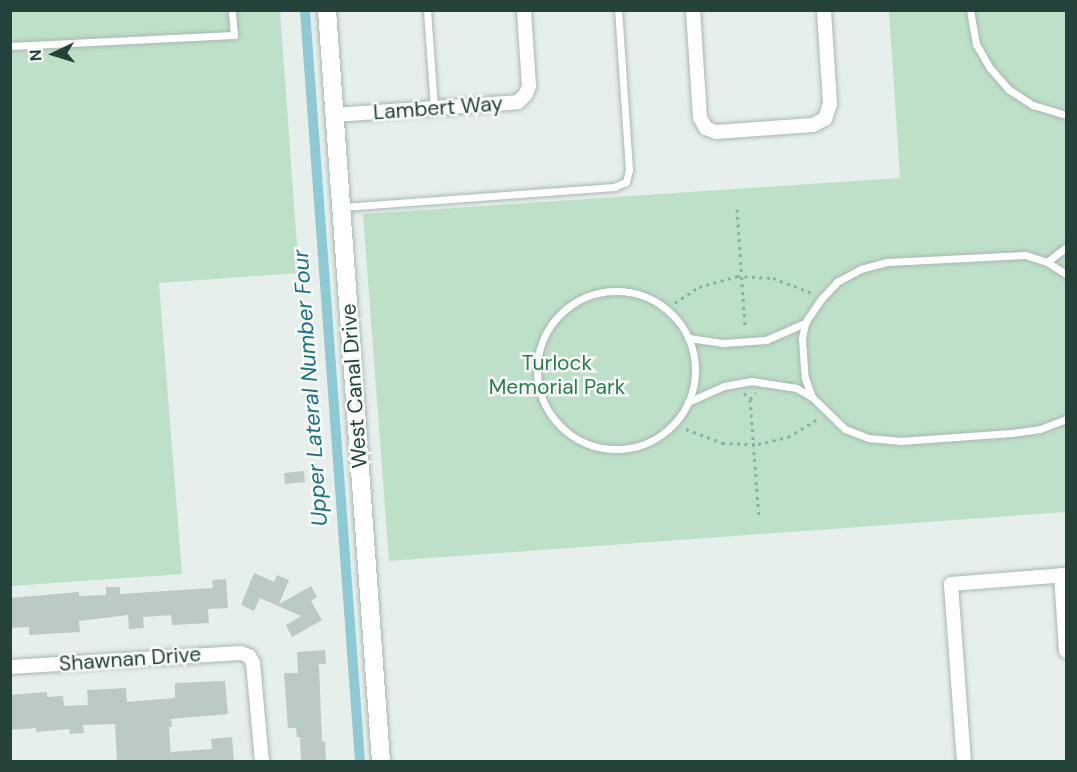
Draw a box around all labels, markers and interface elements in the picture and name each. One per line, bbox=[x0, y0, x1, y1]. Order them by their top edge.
north arrow bbox=[24, 24, 84, 84]
text: N bbox=[25, 49, 46, 62]
street label: Lambert Way bbox=[372, 91, 504, 125]
water label: Upper Lateral Number Four bbox=[287, 249, 333, 527]
street label: West Canal Drive bbox=[336, 303, 372, 469]
park label: Turlock Memorial Park bbox=[489, 350, 625, 400]
street label: Shawnan Drive bbox=[58, 641, 202, 677]

